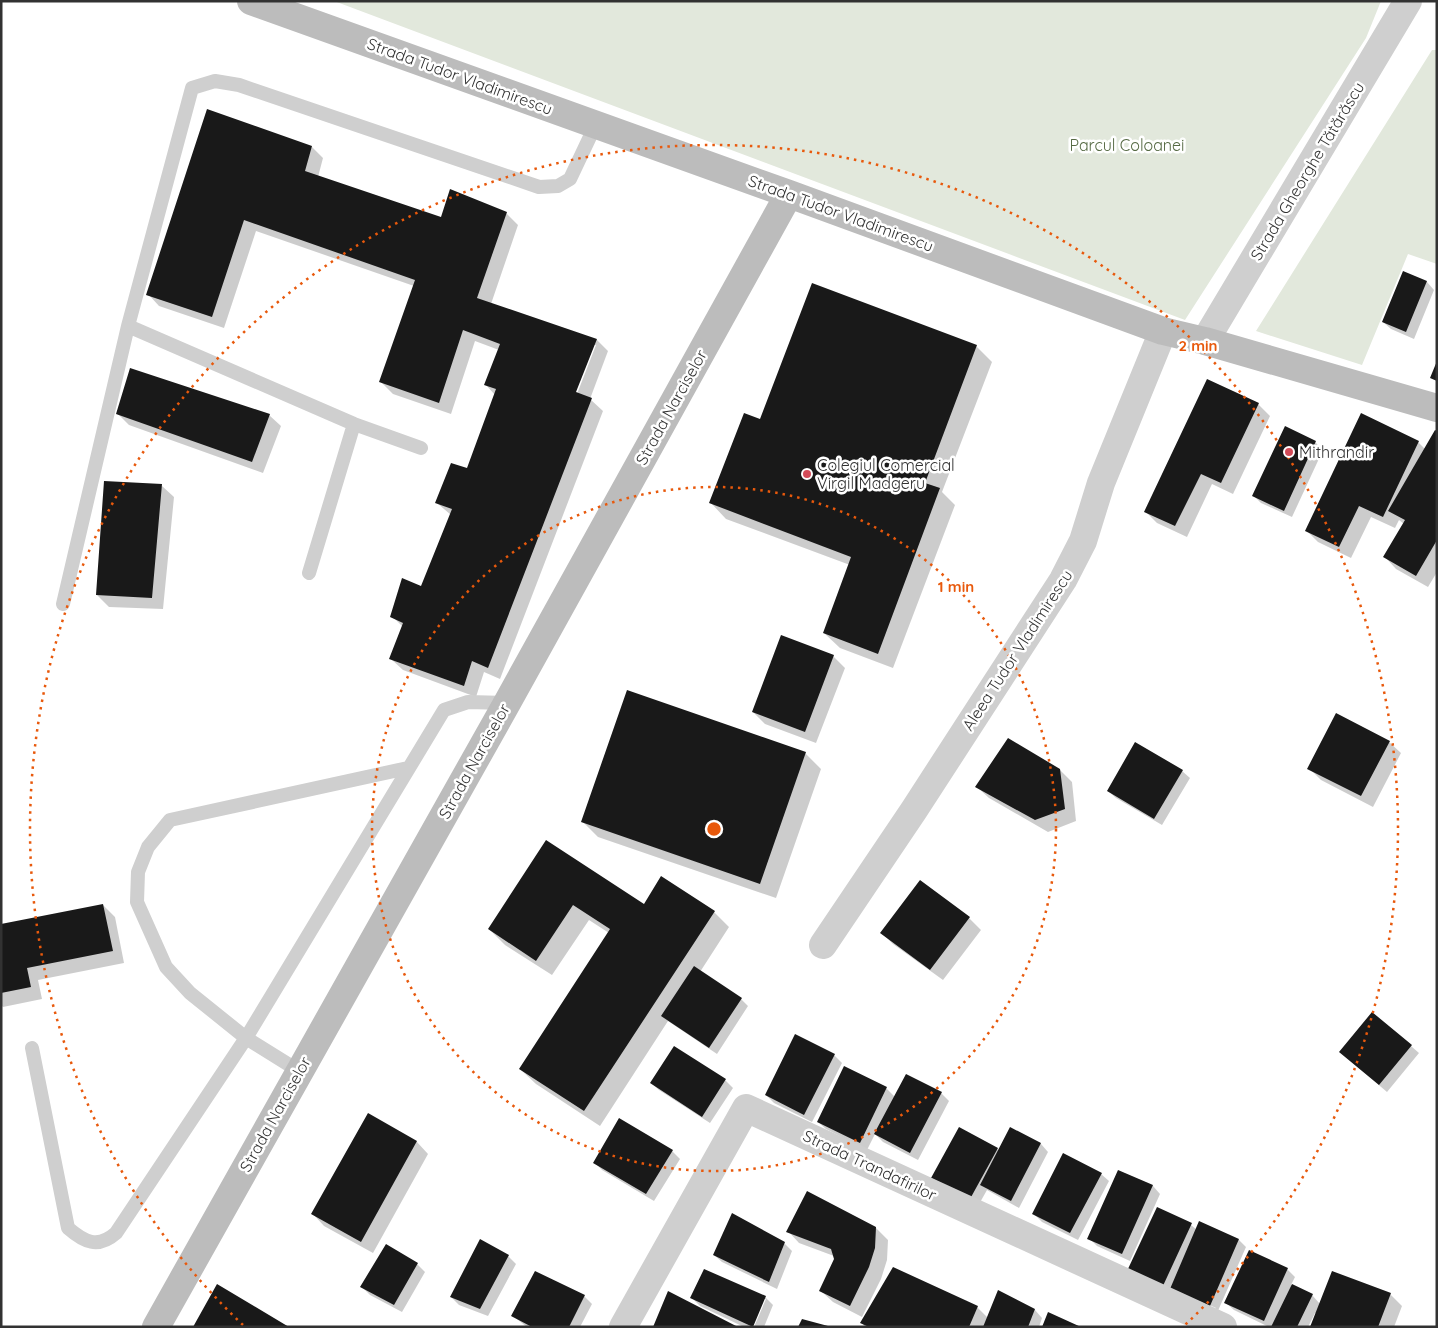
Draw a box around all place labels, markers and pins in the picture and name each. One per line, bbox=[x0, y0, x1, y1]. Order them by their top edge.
place label: Mithrandir bbox=[1299, 442, 1374, 462]
marker: Mithrandir bbox=[1283, 446, 1295, 458]
place label: Colegiul Comercial Virgil Madgeru bbox=[817, 455, 955, 493]
marker: Colegiul Comercial Virgil Madgeru bbox=[801, 468, 813, 480]
centre of rings bbox=[705, 820, 723, 838]

